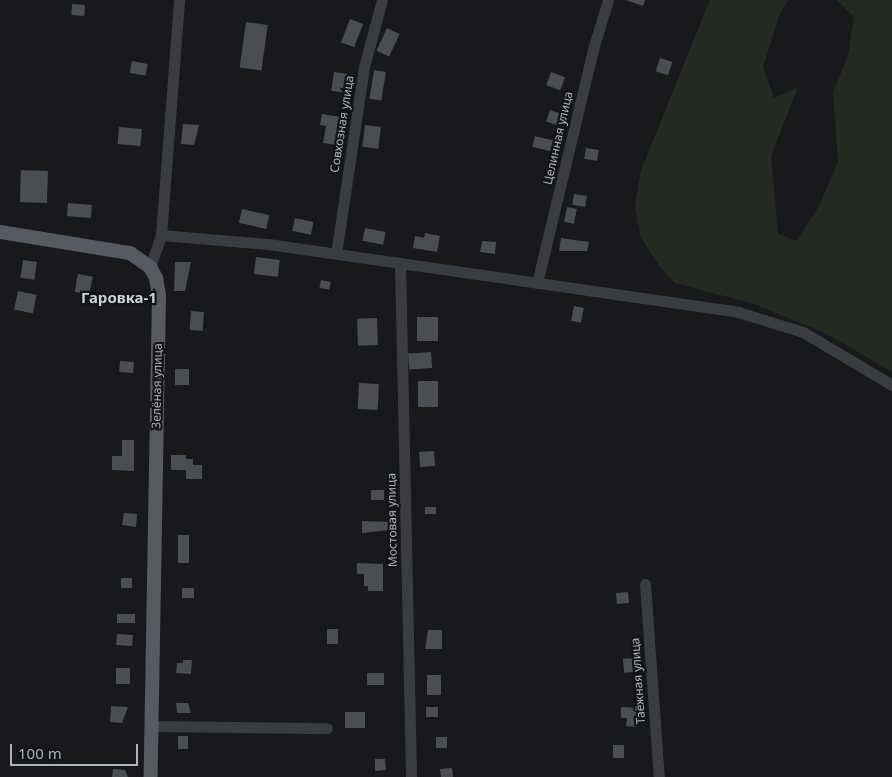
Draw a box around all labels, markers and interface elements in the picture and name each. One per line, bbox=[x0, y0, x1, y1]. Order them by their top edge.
street label: Совхозная улица bbox=[327, 74, 357, 174]
street label: Целинная улица bbox=[540, 90, 576, 186]
district label: Гаровка-1 bbox=[81, 289, 157, 307]
street label: Зелёная улица bbox=[149, 343, 165, 429]
street label: Мостовая улица bbox=[384, 473, 400, 567]
street label: Таёжная улица bbox=[628, 637, 648, 725]
scale bar bbox=[12, 734, 140, 766]
text: 100 m bbox=[18, 743, 62, 763]

